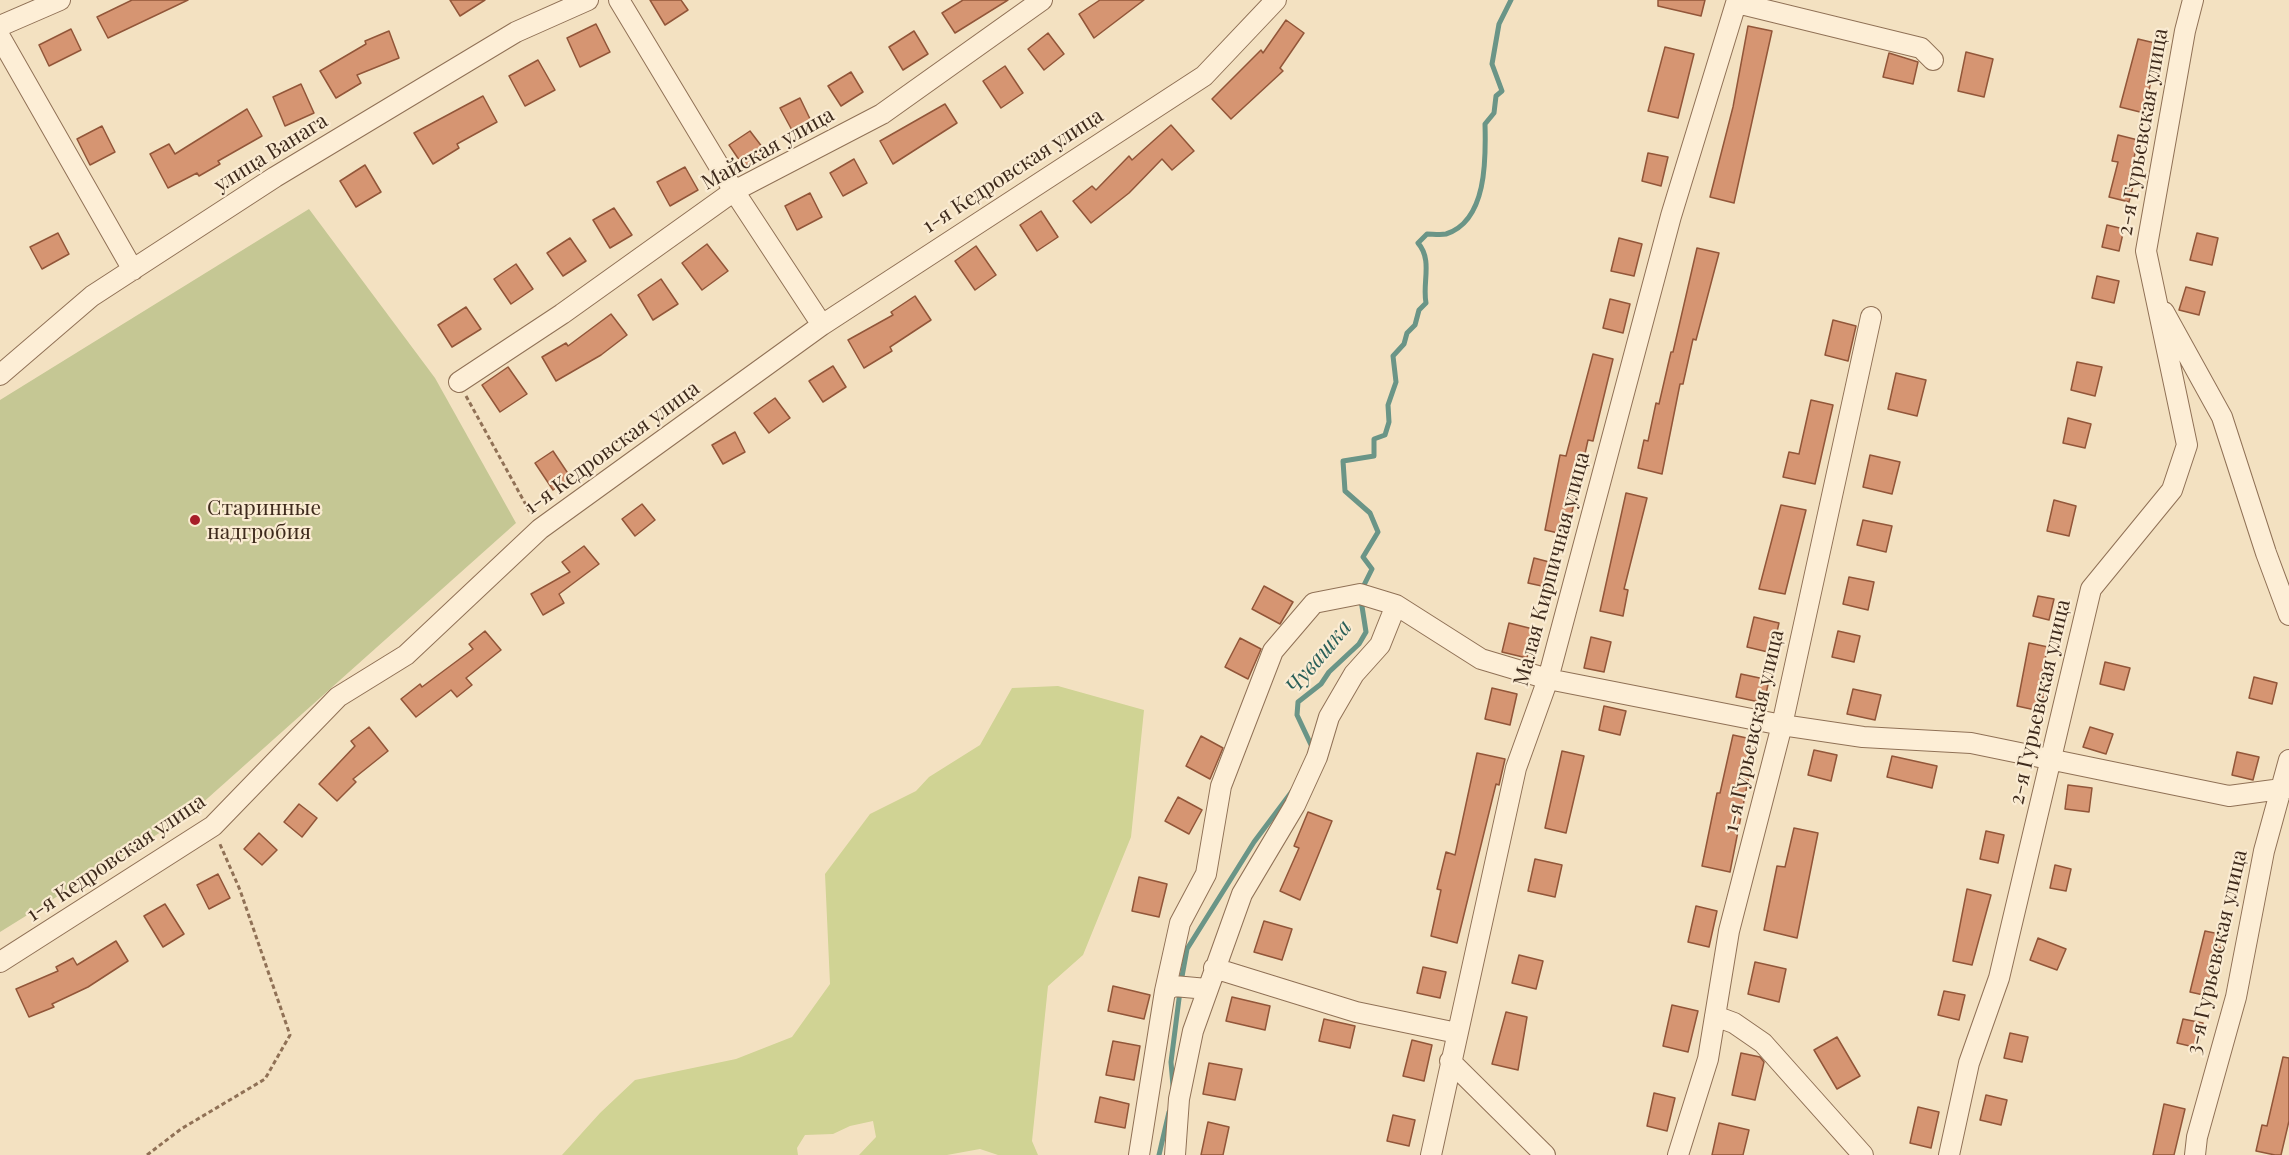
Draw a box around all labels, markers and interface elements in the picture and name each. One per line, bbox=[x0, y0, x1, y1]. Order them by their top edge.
street label: 2-я Гурьевская улица bbox=[2112, 26, 2174, 238]
street label: Майская улица bbox=[697, 102, 839, 196]
street label: 1-я Кедровская улица bbox=[918, 103, 1108, 239]
street label: улица Ванага bbox=[210, 108, 332, 198]
street label: 1-я Кедровская улица bbox=[520, 376, 704, 520]
street label: Малая Кирпичная улица bbox=[1509, 449, 1595, 689]
place label: Старинные надгробия bbox=[207, 495, 321, 545]
marker: Старинные надгробия bbox=[188, 513, 202, 527]
street label: 2-я Гурьевская улица bbox=[2004, 597, 2076, 807]
water label: Чувашка bbox=[1280, 615, 1358, 699]
street label: 1-я Гурьевская улица bbox=[1718, 627, 1790, 835]
street label: 1-я Кедровская улица bbox=[22, 789, 210, 927]
street label: 3-я Гурьевская улица bbox=[2181, 847, 2253, 1057]

